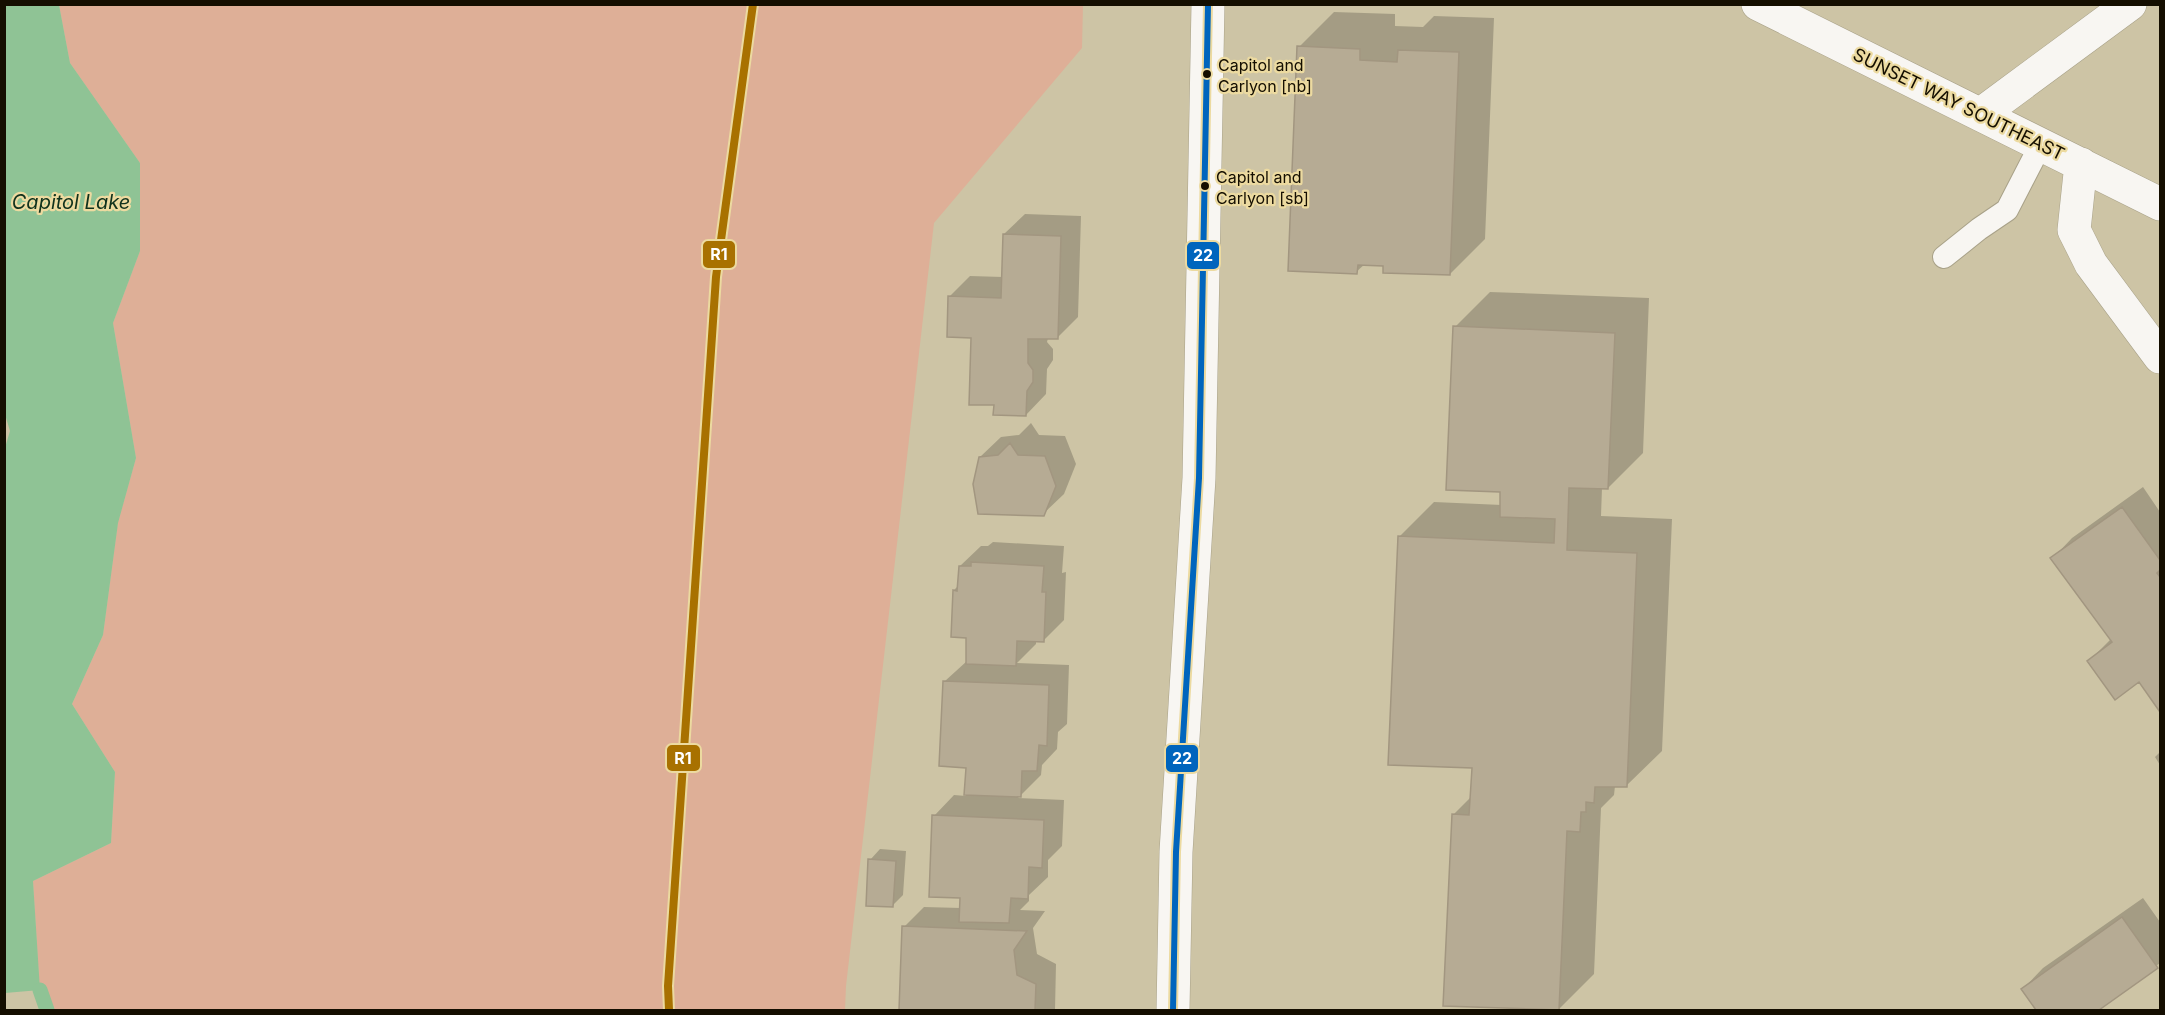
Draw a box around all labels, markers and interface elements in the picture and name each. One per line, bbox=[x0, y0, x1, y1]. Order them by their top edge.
street label: SUNSET WAY SOUTHEAST bbox=[1850, 44, 2068, 164]
place label: Capitol and Carlyon [nb] bbox=[1218, 55, 1312, 96]
marker: Capitol and Carlyon [nb] bbox=[1201, 68, 1213, 80]
place label: Capitol and Carlyon [sb] bbox=[1216, 167, 1309, 208]
marker: Capitol and Carlyon [sb] bbox=[1199, 180, 1211, 192]
water label: Capitol Lake bbox=[12, 190, 130, 214]
line badge: R1 bbox=[702, 240, 736, 269]
line badge: 22 bbox=[1186, 241, 1220, 270]
text: R1 bbox=[710, 244, 728, 264]
text: 22 bbox=[1193, 245, 1213, 265]
line badge: R1 bbox=[666, 744, 701, 772]
line badge: 22 bbox=[1165, 744, 1199, 773]
text: R1 bbox=[674, 748, 692, 768]
text: 22 bbox=[1172, 748, 1192, 768]

